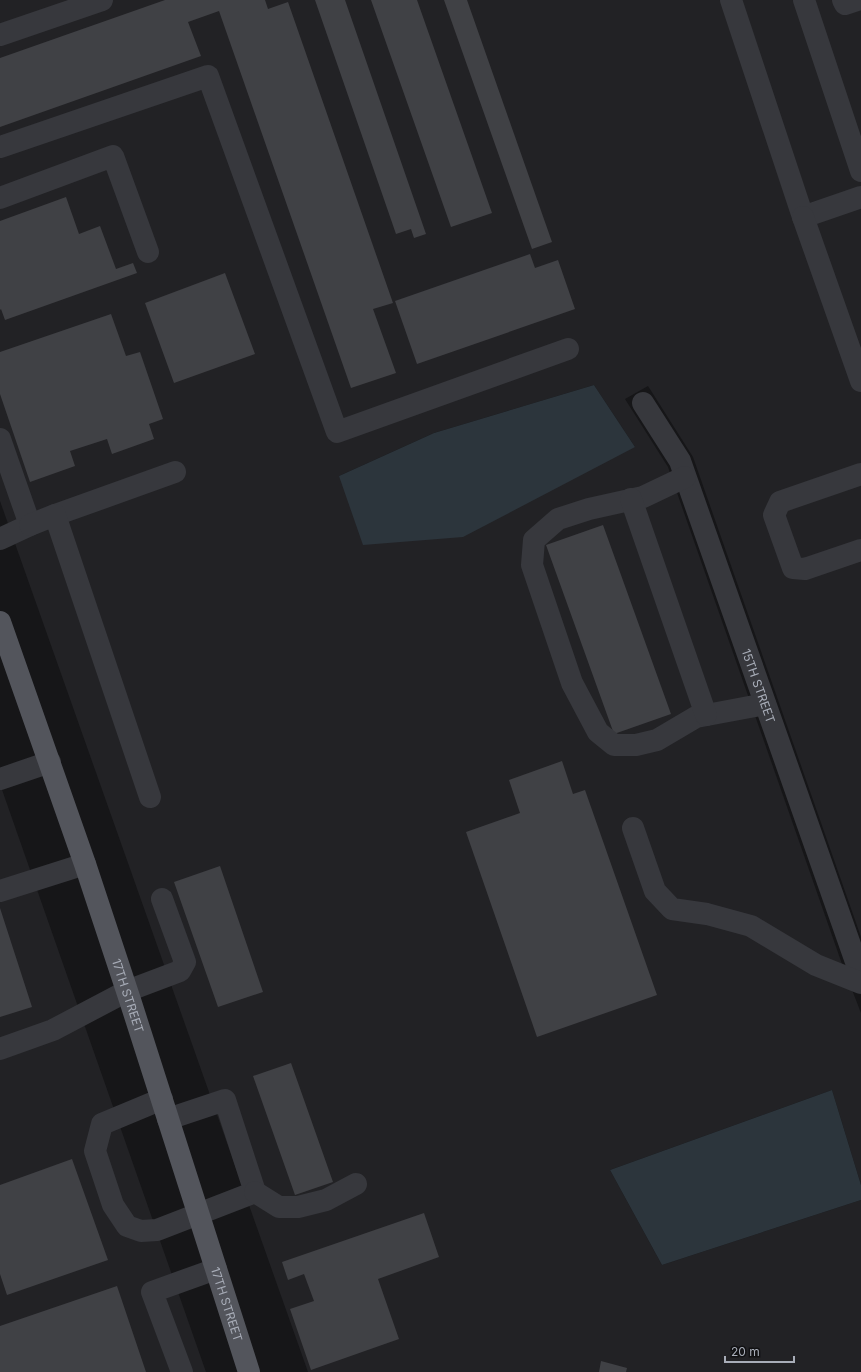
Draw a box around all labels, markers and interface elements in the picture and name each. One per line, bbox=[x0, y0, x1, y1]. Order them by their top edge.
street label: 15TH STREET bbox=[739, 647, 779, 725]
street label: 17TH STREET bbox=[109, 957, 148, 1035]
street label: 17TH STREET bbox=[208, 1265, 246, 1343]
scale bar bbox=[725, 1338, 794, 1364]
text: 20 m bbox=[731, 1344, 760, 1359]

